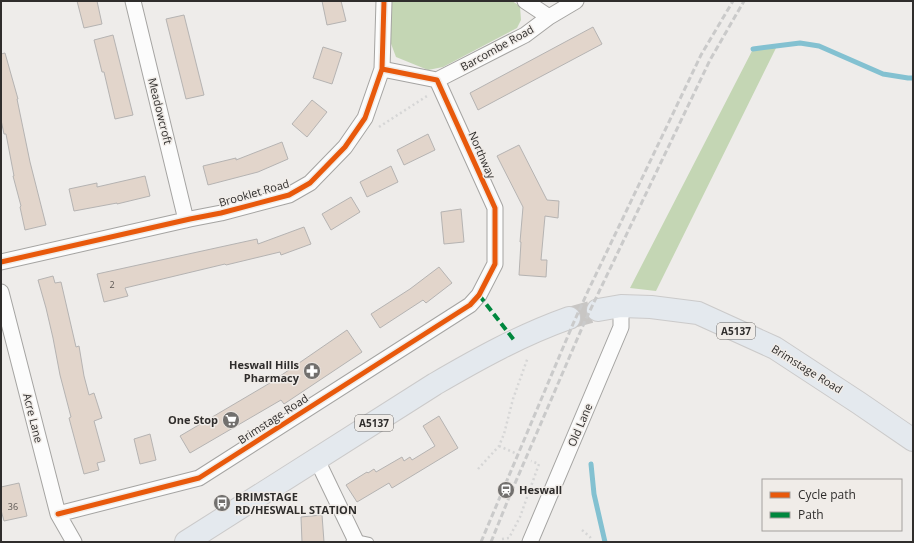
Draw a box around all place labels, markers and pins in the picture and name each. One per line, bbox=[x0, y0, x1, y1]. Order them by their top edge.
place label: Heswall Hills Pharmacy bbox=[229, 357, 300, 385]
pharmacy icon: Heswall Hills Pharmacy bbox=[302, 361, 322, 381]
supermarket icon: One Stop bbox=[221, 410, 241, 430]
place label: One Stop bbox=[168, 412, 218, 427]
station icon: Heswall bbox=[496, 480, 516, 500]
place label: Heswall bbox=[519, 482, 562, 497]
place label: BRIMSTAGE RD/HESWALL STATION bbox=[235, 489, 357, 517]
bus stop icon: BRIMSTAGE RD/HESWALL STATION bbox=[212, 493, 232, 513]

